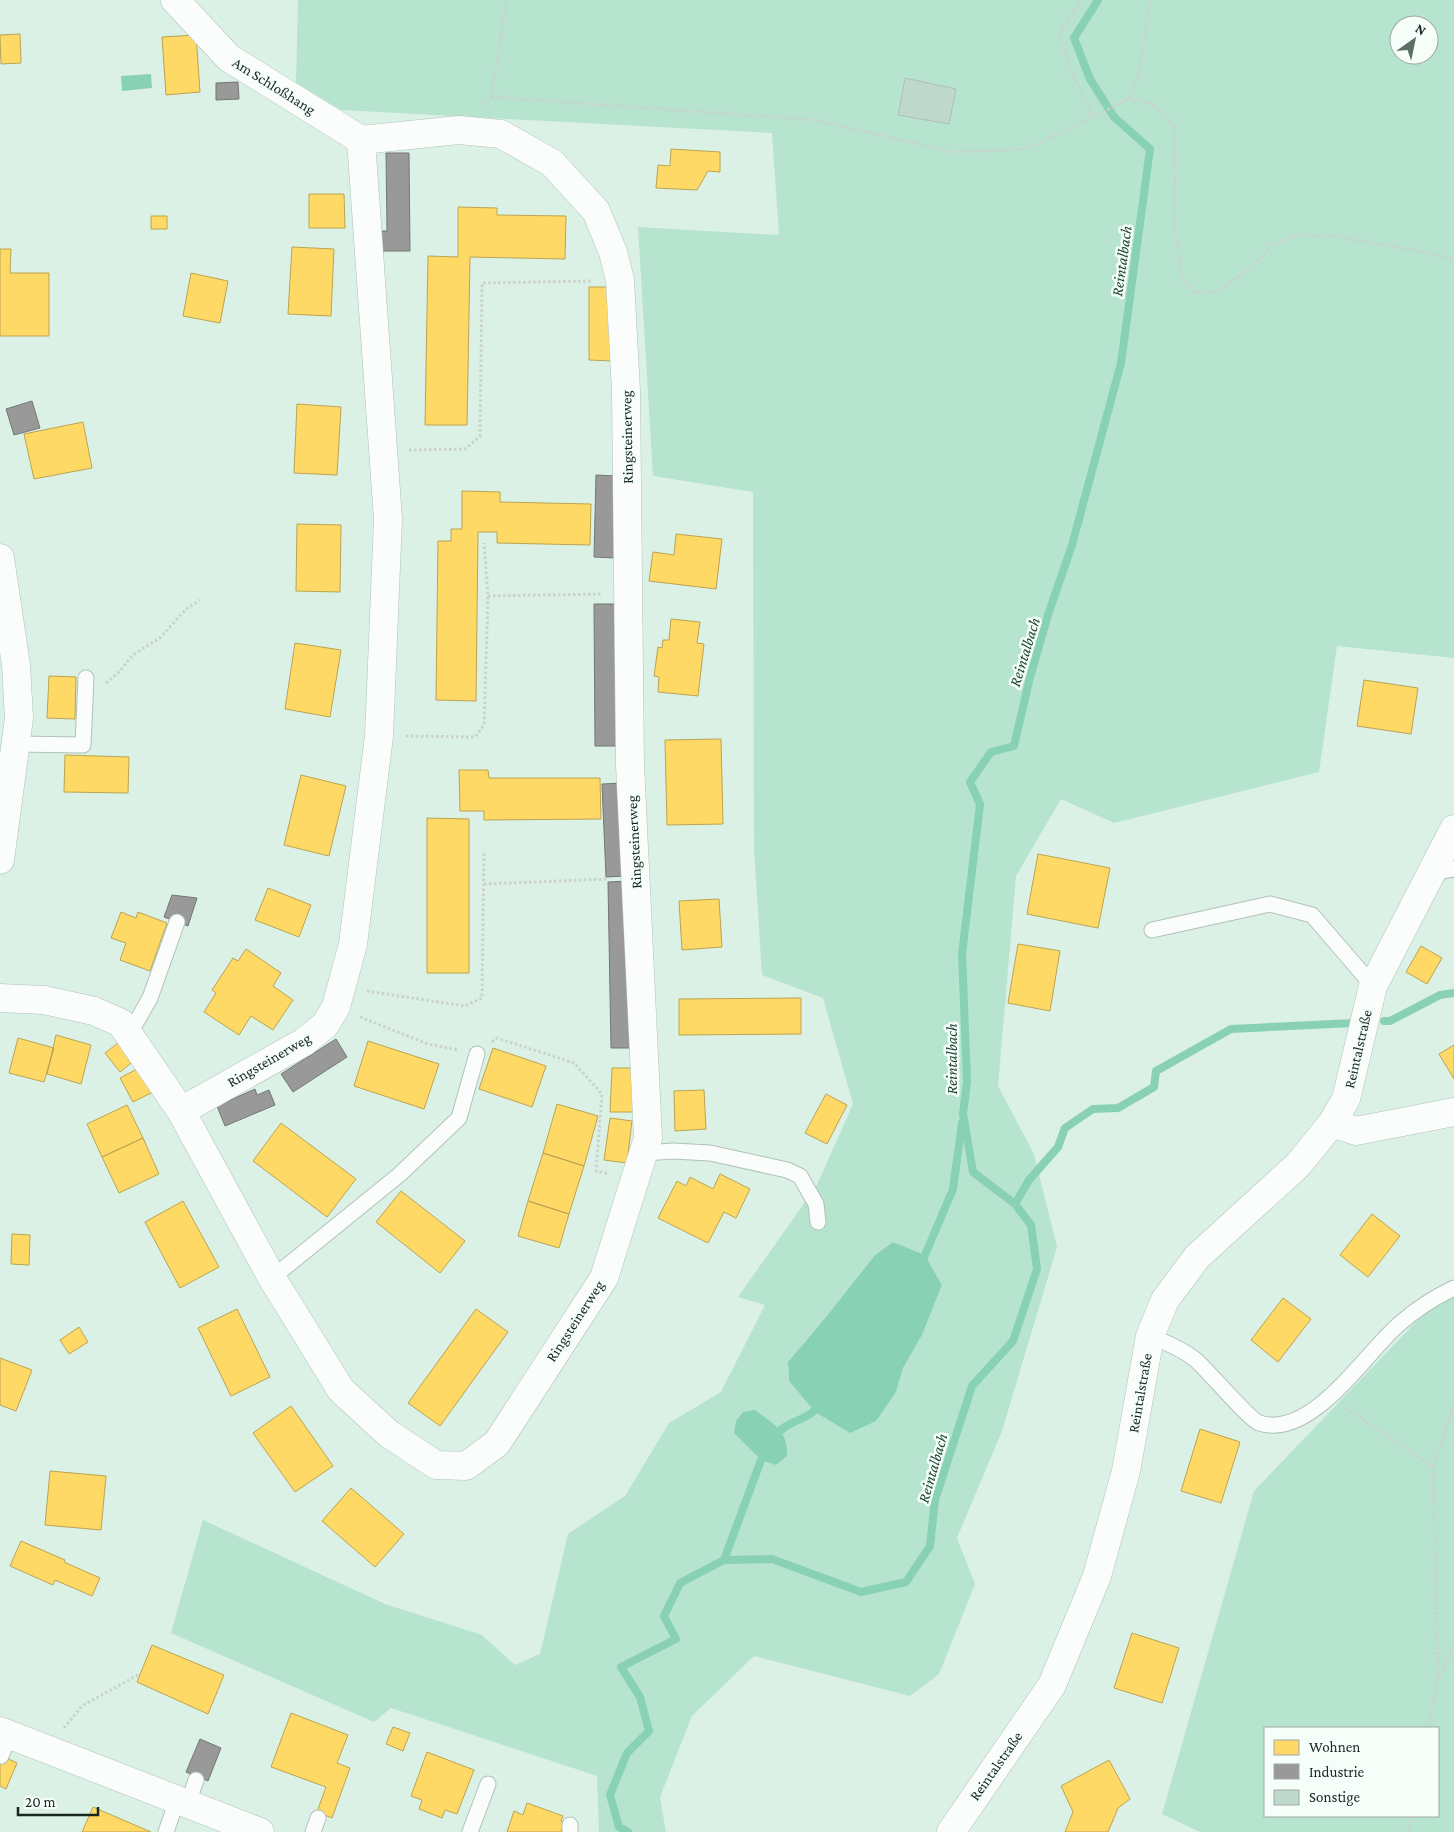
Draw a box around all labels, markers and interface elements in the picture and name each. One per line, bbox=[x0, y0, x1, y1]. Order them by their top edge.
north arrow bbox=[1389, 15, 1439, 65]
text: N bbox=[1413, 20, 1430, 39]
street label: Am Schloßhang bbox=[229, 54, 318, 119]
water label: Reintalbach bbox=[1108, 224, 1135, 298]
street label: Ringsteinerweg bbox=[618, 390, 637, 484]
water label: Reintalbach bbox=[1006, 615, 1043, 689]
street label: Ringsteinerweg bbox=[624, 795, 645, 889]
street label: Reintalstraße bbox=[1341, 1008, 1375, 1090]
water label: Reintalbach bbox=[943, 1023, 960, 1095]
street label: Ringsteinerweg bbox=[225, 1030, 314, 1091]
street label: Ringsteinerweg bbox=[543, 1277, 608, 1365]
street label: Reintalstraße bbox=[1125, 1352, 1155, 1434]
water label: Reintalbach bbox=[914, 1431, 951, 1505]
legend bbox=[1264, 1727, 1439, 1817]
street label: Reintalstraße bbox=[966, 1728, 1026, 1803]
text: Wohnen bbox=[1309, 1739, 1360, 1755]
text: Industrie bbox=[1309, 1764, 1365, 1780]
scale bar bbox=[18, 1784, 98, 1816]
text: Sonstige bbox=[1309, 1789, 1360, 1806]
text: 20 m bbox=[25, 1794, 56, 1810]

